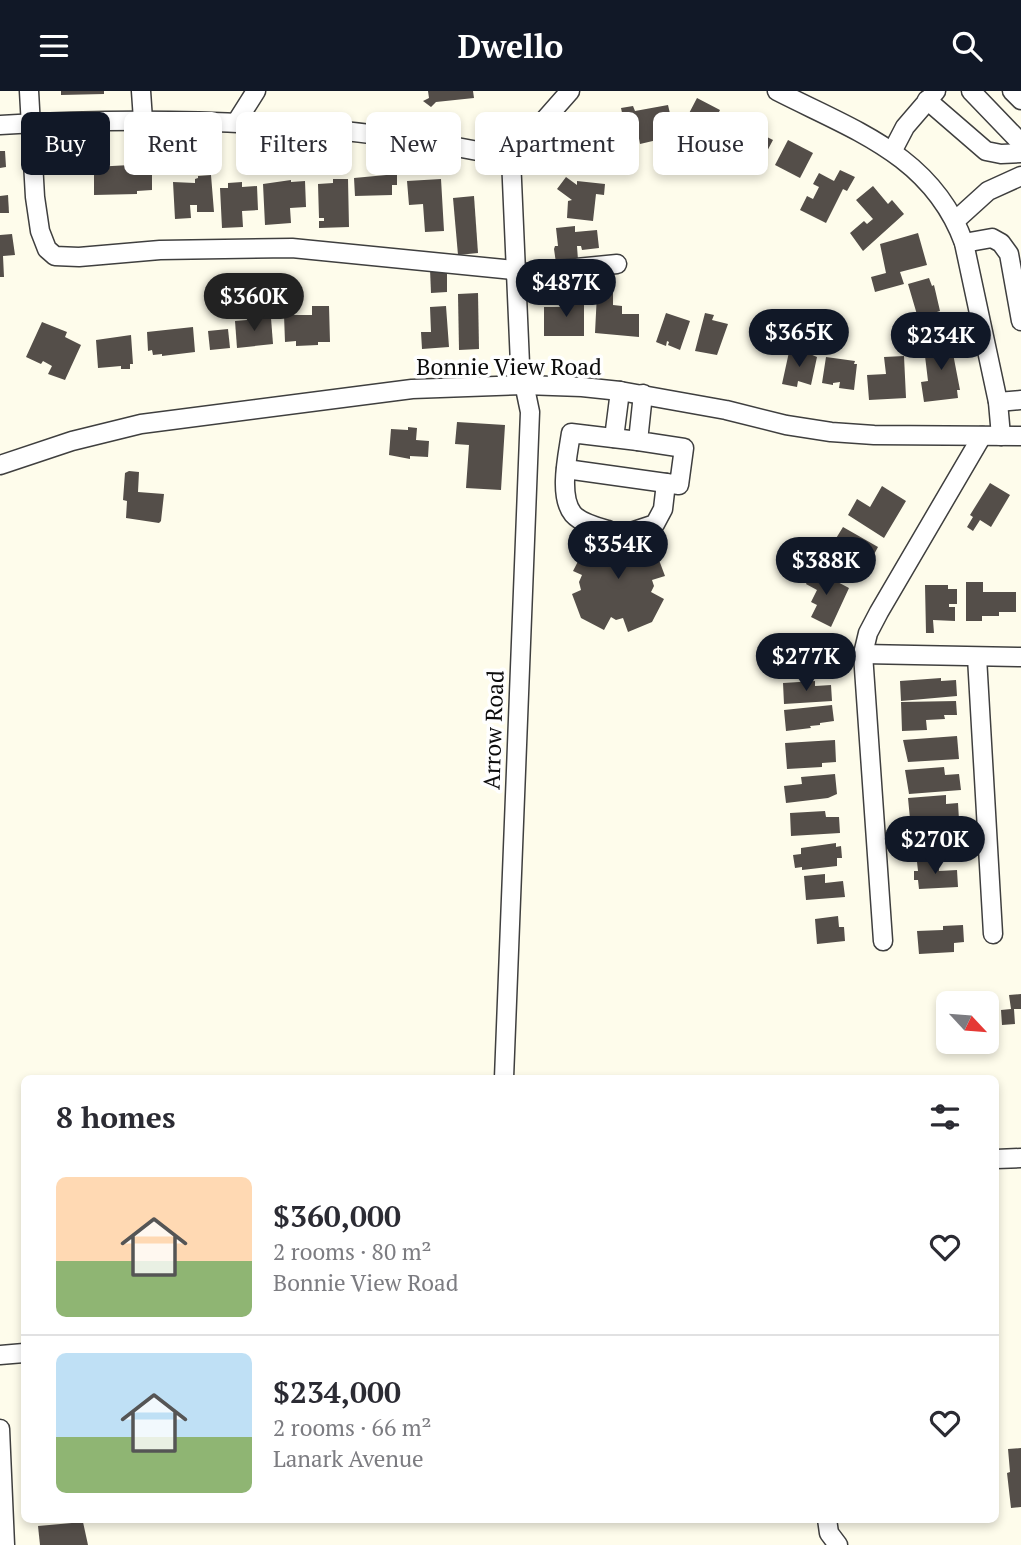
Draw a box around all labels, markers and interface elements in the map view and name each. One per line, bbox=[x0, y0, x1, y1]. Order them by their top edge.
text: Dwello bbox=[458, 25, 563, 67]
icon: menu bbox=[35, 27, 73, 65]
icon: search bbox=[948, 27, 986, 65]
chip: Buy bbox=[21, 112, 110, 175]
chip: Rent bbox=[124, 112, 222, 175]
chip: Filters bbox=[236, 112, 352, 175]
chip: New bbox=[366, 112, 461, 175]
chip: Apartment bbox=[475, 112, 639, 175]
chip: House bbox=[653, 112, 768, 175]
pin: $487K bbox=[517, 259, 615, 319]
text: $487K bbox=[532, 266, 600, 297]
pin: $360K bbox=[205, 273, 303, 333]
text: $360K bbox=[220, 280, 288, 311]
pin: $365K bbox=[750, 309, 848, 369]
pin: $234K bbox=[892, 313, 990, 372]
text: $365K bbox=[765, 316, 833, 347]
text: $234K bbox=[907, 319, 975, 350]
street label: Bonnie View Road bbox=[416, 351, 602, 382]
pin: $354K bbox=[569, 521, 667, 581]
text: $354K bbox=[584, 528, 652, 559]
pin: $388K bbox=[777, 538, 875, 597]
text: $388K bbox=[792, 544, 860, 575]
pin: $277K bbox=[757, 633, 855, 693]
text: $277K bbox=[772, 640, 840, 671]
street label: Arrow Road bbox=[475, 670, 511, 790]
pin: $270K bbox=[886, 817, 984, 876]
text: $270K bbox=[901, 823, 969, 854]
north arrow bbox=[936, 991, 999, 1053]
map controls bbox=[936, 991, 999, 1054]
text: 8 homes bbox=[56, 1097, 175, 1137]
icon: filters bbox=[926, 1098, 964, 1136]
text: $360,000 bbox=[273, 1196, 401, 1236]
icon: home bbox=[112, 1205, 196, 1289]
icon: heart bbox=[926, 1228, 964, 1266]
text: 2 rooms · 80 m² bbox=[273, 1236, 432, 1267]
text: Bonnie View Road bbox=[273, 1267, 458, 1298]
text: $234,000 bbox=[273, 1372, 401, 1412]
icon: home bbox=[112, 1381, 196, 1465]
icon: heart bbox=[926, 1404, 964, 1442]
text: 2 rooms · 66 m² bbox=[273, 1412, 432, 1443]
text: Lanark Avenue bbox=[273, 1443, 424, 1474]

